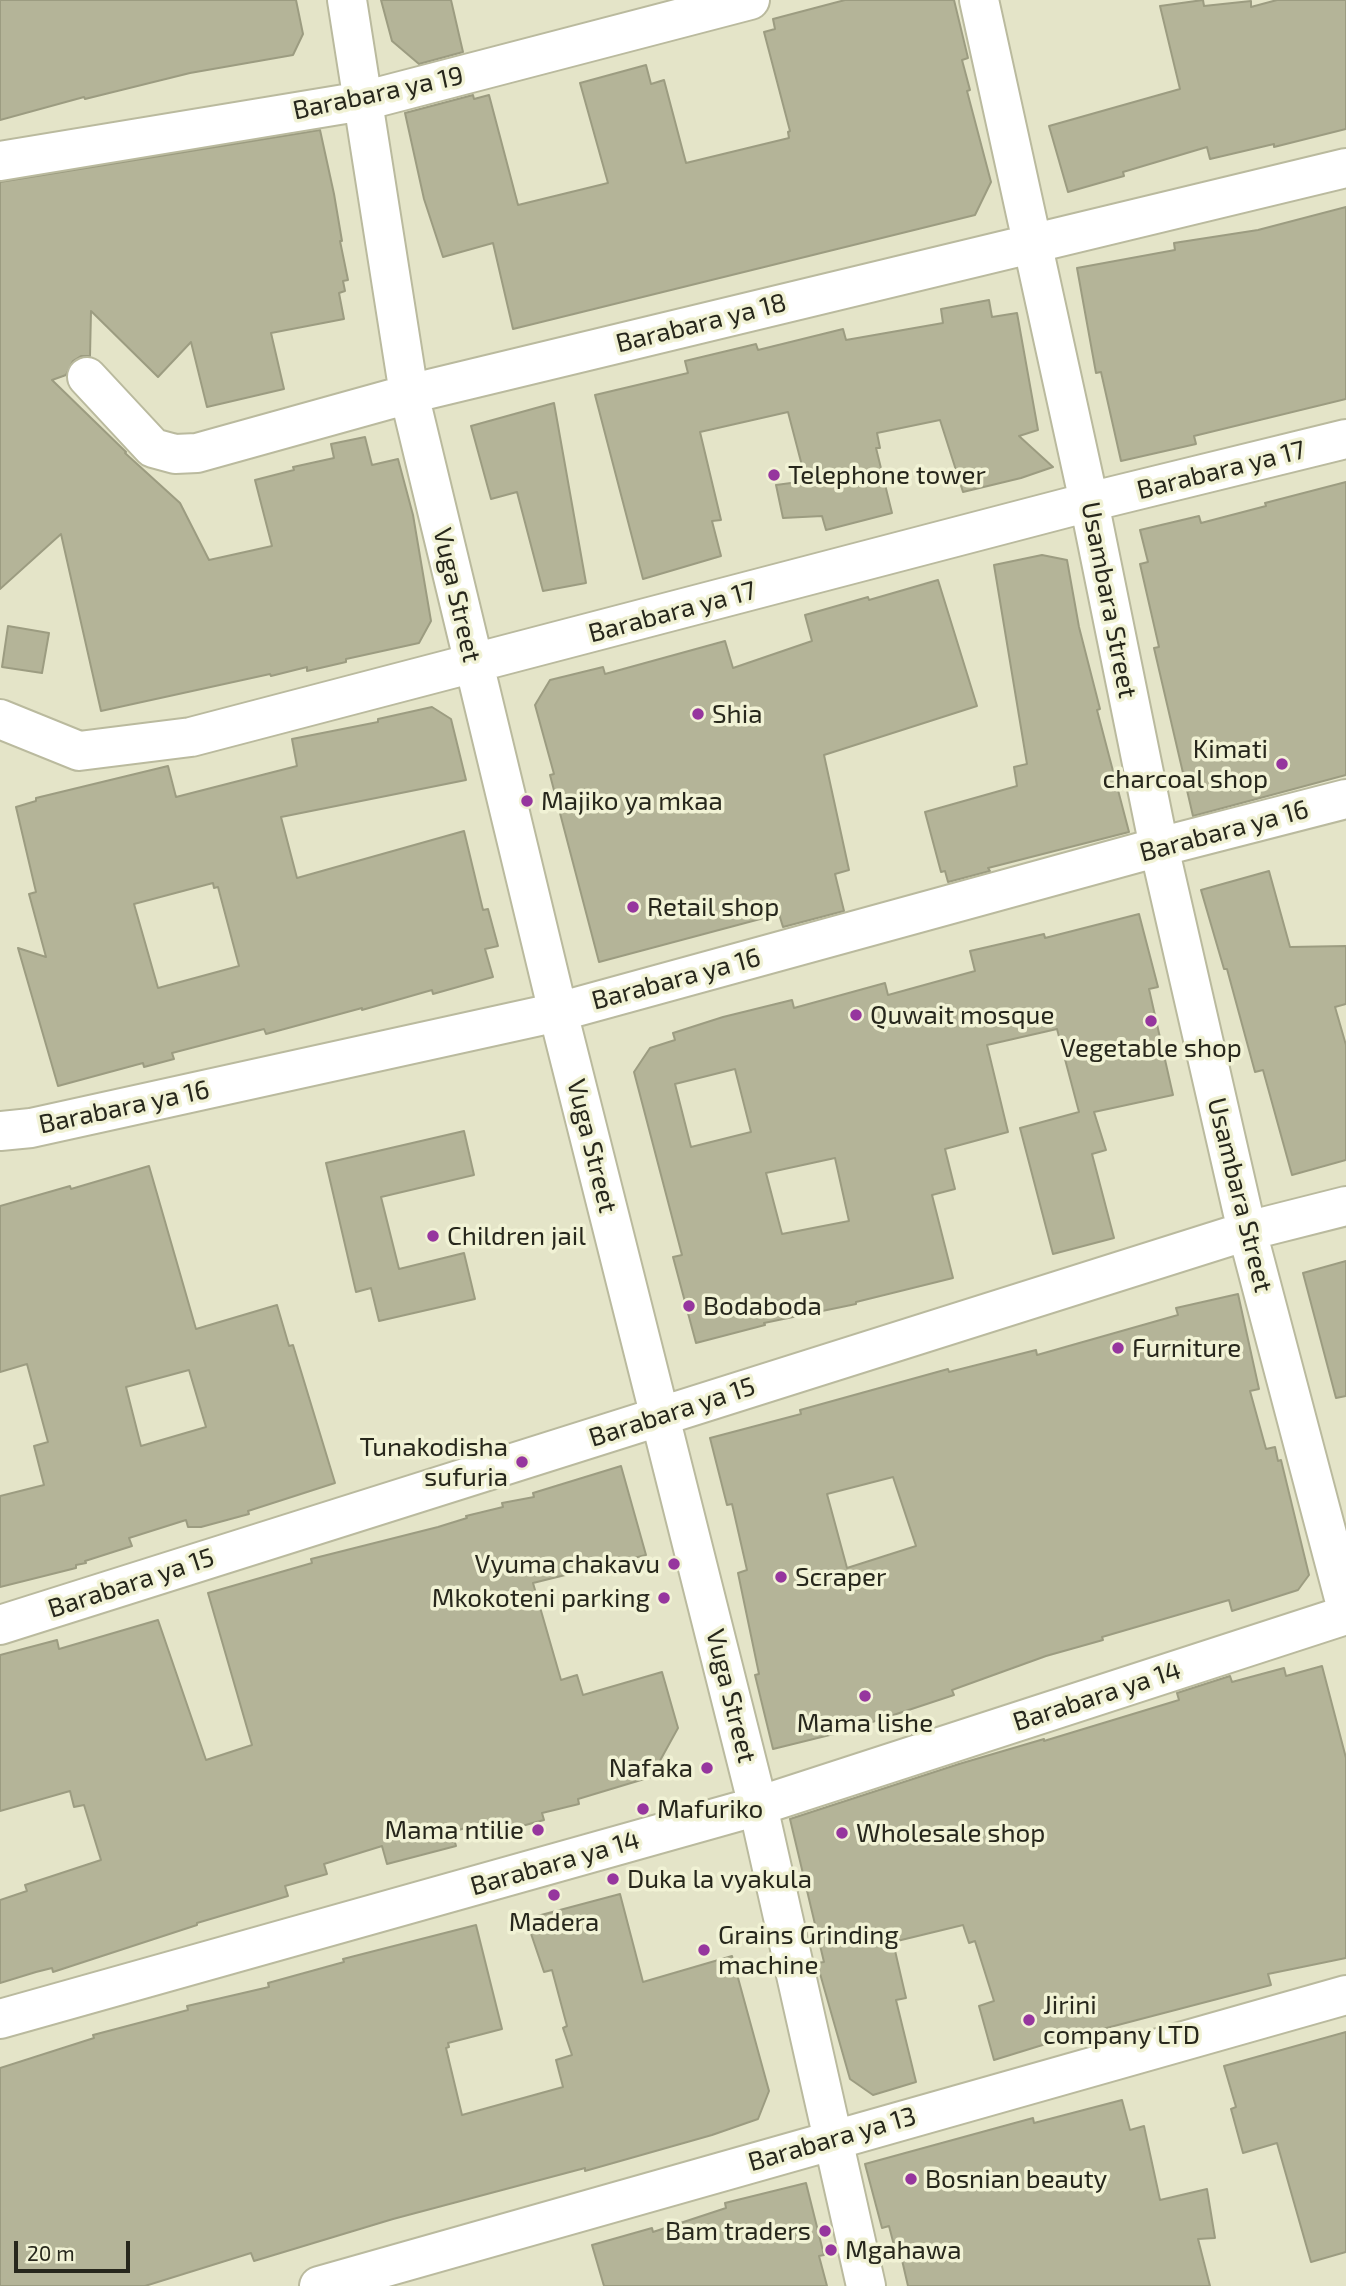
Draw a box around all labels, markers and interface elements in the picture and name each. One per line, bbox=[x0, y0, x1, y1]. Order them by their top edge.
street label: Barabara ya 19 bbox=[290, 60, 466, 126]
street label: Barabara ya 18 bbox=[613, 287, 789, 359]
street label: Barabara ya 17 bbox=[1134, 434, 1308, 506]
place label: Telephone tower bbox=[788, 459, 986, 491]
marker: Telephone tower bbox=[766, 467, 782, 483]
street label: Usambara Street bbox=[1075, 499, 1143, 701]
street label: Vuga Street bbox=[426, 525, 488, 665]
street label: Barabara ya 17 bbox=[585, 575, 759, 649]
place label: Shia bbox=[712, 698, 762, 730]
marker: Shia bbox=[690, 706, 706, 722]
place label: Kimati charcoal shop bbox=[1103, 733, 1268, 794]
marker: Kimati charcoal shop bbox=[1274, 756, 1290, 772]
place label: Majiko ya mkaa bbox=[541, 785, 723, 817]
marker: Majiko ya mkaa bbox=[519, 793, 535, 809]
street label: Barabara ya 16 bbox=[1136, 793, 1312, 869]
place label: Retail shop bbox=[647, 891, 779, 923]
marker: Retail shop bbox=[625, 899, 641, 915]
street label: Barabara ya 16 bbox=[588, 941, 764, 1017]
place label: Quwait mosque bbox=[870, 999, 1054, 1031]
marker: Quwait mosque bbox=[848, 1007, 864, 1023]
marker: Vegetable shop bbox=[1143, 1013, 1159, 1029]
place label: Vegetable shop bbox=[1060, 1032, 1242, 1064]
street label: Barabara ya 16 bbox=[36, 1074, 212, 1140]
street label: Vuga Street bbox=[560, 1076, 624, 1216]
street label: Usambara Street bbox=[1201, 1094, 1279, 1296]
place label: Children jail bbox=[447, 1220, 586, 1252]
marker: Children jail bbox=[425, 1228, 441, 1244]
place label: Bodaboda bbox=[703, 1290, 822, 1322]
marker: Bodaboda bbox=[681, 1298, 697, 1314]
place label: Furniture bbox=[1132, 1332, 1241, 1364]
marker: Furniture bbox=[1110, 1340, 1126, 1356]
street label: Barabara ya 15 bbox=[585, 1370, 759, 1454]
place label: Tunakodisha sufuria bbox=[359, 1431, 508, 1492]
marker: Tunakodisha sufuria bbox=[514, 1454, 530, 1470]
street label: Barabara ya 15 bbox=[44, 1541, 218, 1625]
place label: Vyuma chakavu bbox=[475, 1548, 660, 1580]
marker: Vyuma chakavu bbox=[666, 1556, 682, 1572]
place label: Scraper bbox=[795, 1561, 886, 1593]
marker: Scraper bbox=[773, 1569, 789, 1585]
place label: Mkokoteni parking bbox=[432, 1582, 650, 1614]
marker: Mkokoteni parking bbox=[656, 1590, 672, 1606]
street label: Vuga Street bbox=[699, 1626, 763, 1766]
street label: Barabara ya 14 bbox=[1009, 1654, 1185, 1738]
marker: Mama lishe bbox=[857, 1688, 873, 1704]
place label: Mama lishe bbox=[797, 1707, 933, 1739]
place label: Nafaka bbox=[609, 1752, 693, 1784]
marker: Nafaka bbox=[699, 1760, 715, 1776]
place label: Mafuriko bbox=[657, 1793, 763, 1825]
marker: Mafuriko bbox=[635, 1801, 651, 1817]
place label: Mama ntilie bbox=[384, 1814, 524, 1846]
place label: Wholesale shop bbox=[856, 1817, 1045, 1849]
marker: Mama ntilie bbox=[530, 1822, 546, 1838]
street label: Barabara ya 14 bbox=[467, 1824, 643, 1902]
marker: Wholesale shop bbox=[834, 1825, 850, 1841]
place label: Duka la vyakula bbox=[627, 1863, 812, 1895]
marker: Duka la vyakula bbox=[605, 1871, 621, 1887]
marker: Madera bbox=[546, 1887, 562, 1903]
place label: Madera bbox=[509, 1906, 599, 1938]
place label: Grains Grinding machine bbox=[718, 1919, 899, 1980]
marker: Grains Grinding machine bbox=[696, 1942, 712, 1958]
place label: Jirini company LTD bbox=[1043, 1989, 1200, 2050]
marker: Jirini company LTD bbox=[1021, 2012, 1037, 2028]
street label: Barabara ya 13 bbox=[744, 2100, 920, 2178]
place label: Bosnian beauty bbox=[925, 2163, 1107, 2195]
marker: Bosnian beauty bbox=[903, 2171, 919, 2187]
place label: Bam traders bbox=[665, 2215, 811, 2247]
marker: Bam traders bbox=[817, 2223, 833, 2239]
scale bar bbox=[18, 2226, 133, 2270]
place label: Mgahawa bbox=[845, 2234, 961, 2266]
text: 20 m bbox=[27, 2240, 75, 2265]
marker: Mgahawa bbox=[823, 2242, 839, 2258]

